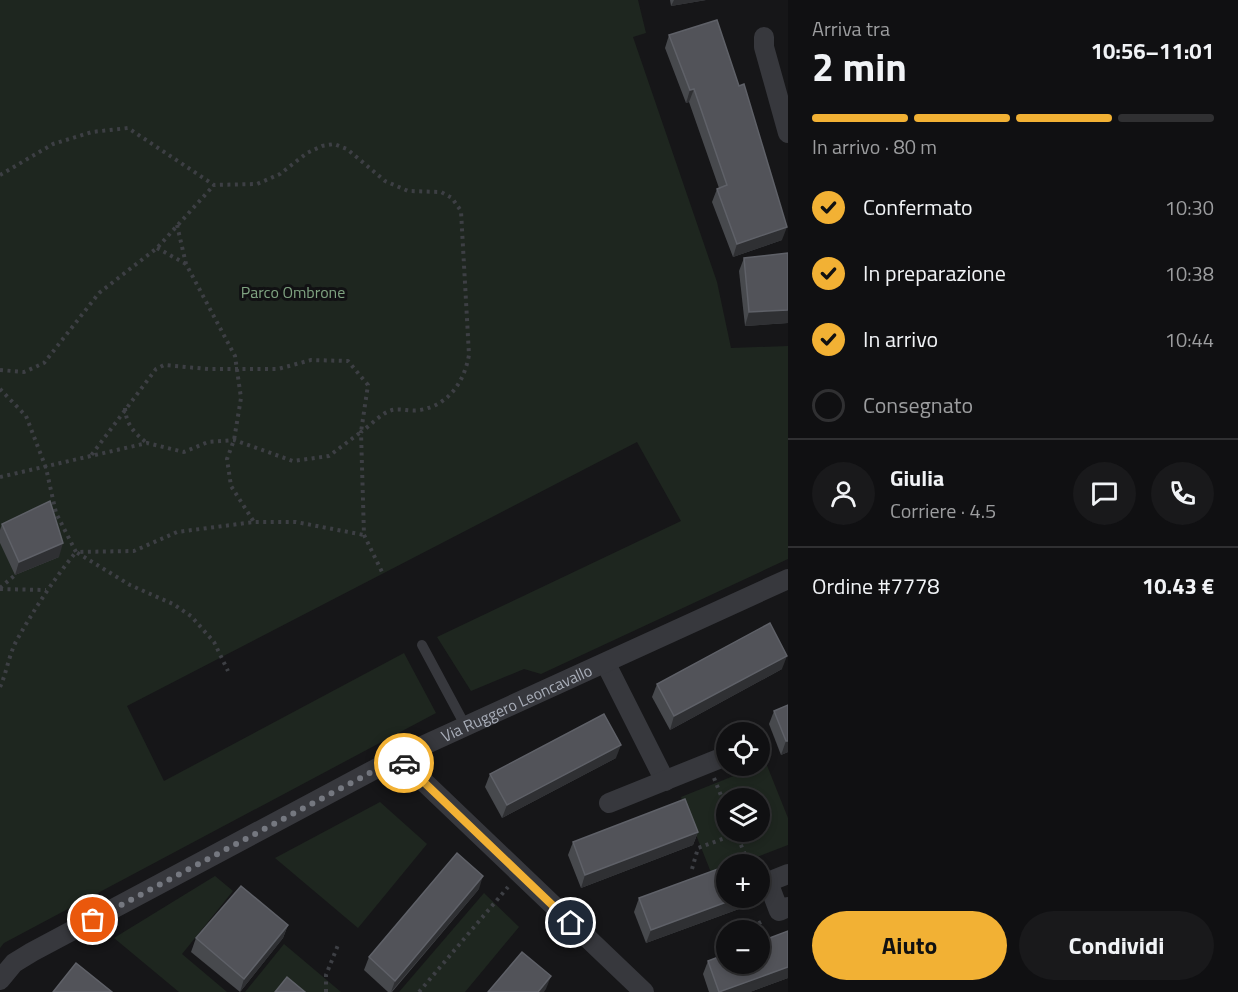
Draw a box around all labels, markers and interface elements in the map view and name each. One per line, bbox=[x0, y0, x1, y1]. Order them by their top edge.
text: Arriva tra bbox=[812, 13, 890, 44]
text: 10:56–11:01 bbox=[1091, 34, 1214, 68]
text: 2 min bbox=[812, 37, 907, 96]
text: In arrivo · 80 m bbox=[812, 131, 937, 162]
text: Confermato bbox=[863, 190, 973, 224]
icon: check bbox=[812, 191, 845, 224]
text: 10:30 bbox=[1165, 192, 1214, 223]
text: In preparazione bbox=[863, 256, 1006, 290]
icon: check bbox=[812, 257, 845, 290]
text: 10:38 bbox=[1165, 258, 1214, 289]
park label: Parco Ombrone bbox=[241, 280, 345, 304]
text: In arrivo bbox=[863, 322, 938, 356]
icon: check bbox=[812, 323, 845, 356]
text: 10:44 bbox=[1165, 324, 1214, 355]
text: Consegnato bbox=[863, 388, 973, 422]
text: Giulia bbox=[890, 461, 944, 495]
button: person bbox=[812, 462, 875, 525]
button: chat bbox=[1073, 462, 1136, 525]
button: phone bbox=[1151, 462, 1214, 525]
text: Corriere · 4.5 bbox=[890, 495, 996, 526]
text: Ordine #7778 bbox=[812, 569, 940, 603]
text: 10.43 € bbox=[1142, 569, 1214, 603]
street label: Via Ruggero Leoncavallo bbox=[437, 658, 596, 748]
map controls bbox=[716, 722, 770, 974]
button: locate bbox=[716, 722, 770, 776]
courier bbox=[374, 733, 434, 793]
icon: car bbox=[388, 747, 421, 780]
button: layers bbox=[716, 788, 770, 842]
button: + bbox=[716, 854, 770, 908]
pin bbox=[67, 894, 118, 945]
pin bbox=[545, 897, 596, 948]
icon: bag bbox=[76, 903, 109, 936]
icon: home bbox=[554, 906, 587, 939]
button: Aiuto bbox=[812, 911, 1007, 980]
button: Condividi bbox=[1019, 911, 1214, 980]
button: − bbox=[716, 920, 770, 974]

